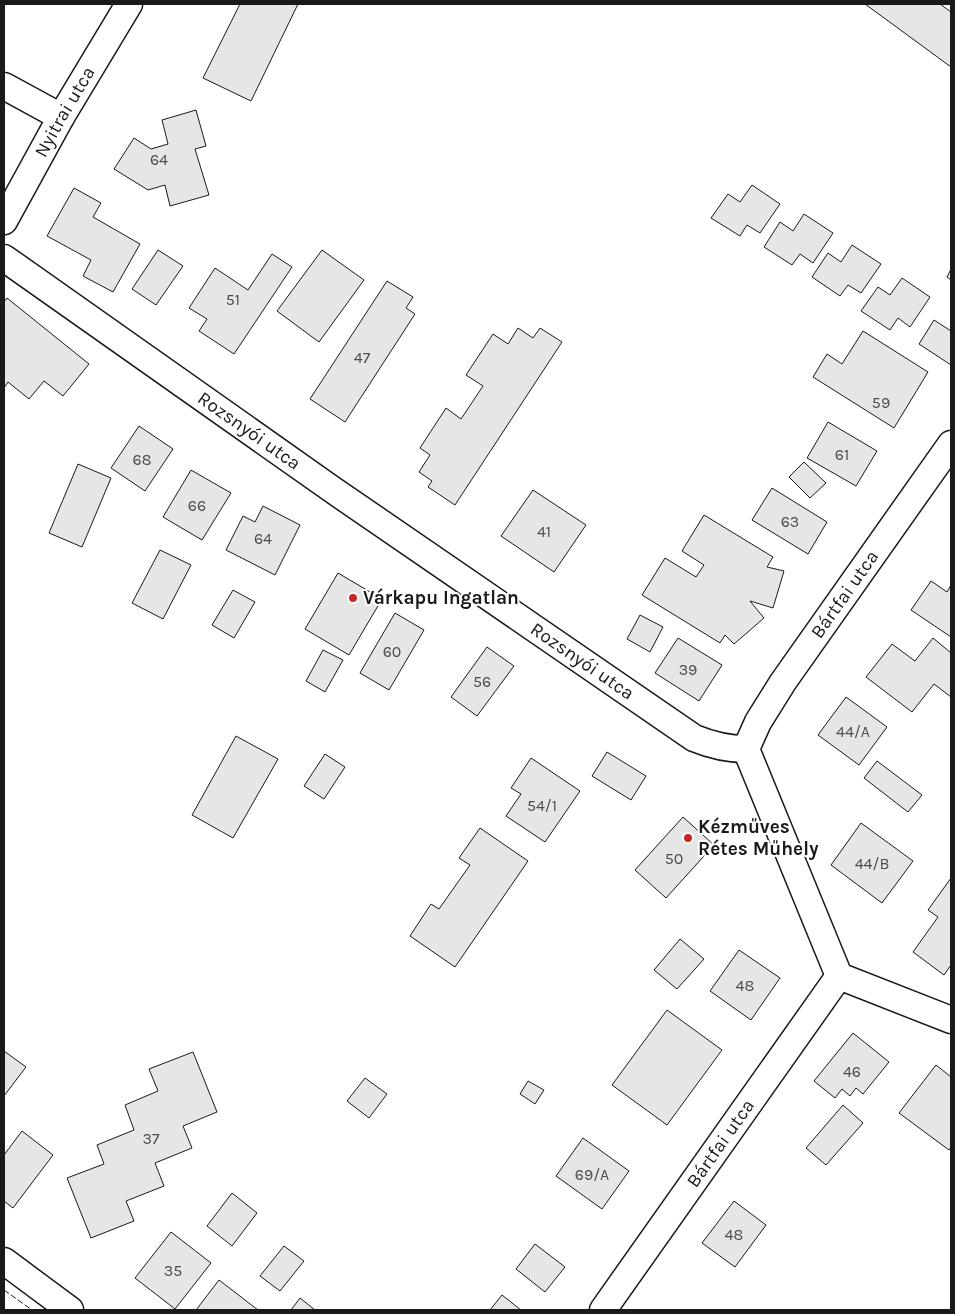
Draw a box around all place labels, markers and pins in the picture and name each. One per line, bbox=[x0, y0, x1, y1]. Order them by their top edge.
place label: Várkapu Ingatlan bbox=[363, 587, 519, 609]
marker: Várkapu Ingatlan bbox=[347, 592, 359, 604]
place label: Kézműves Rétes Műhely bbox=[698, 816, 819, 860]
marker: Kézműves Rétes Műhely bbox=[682, 832, 694, 844]

